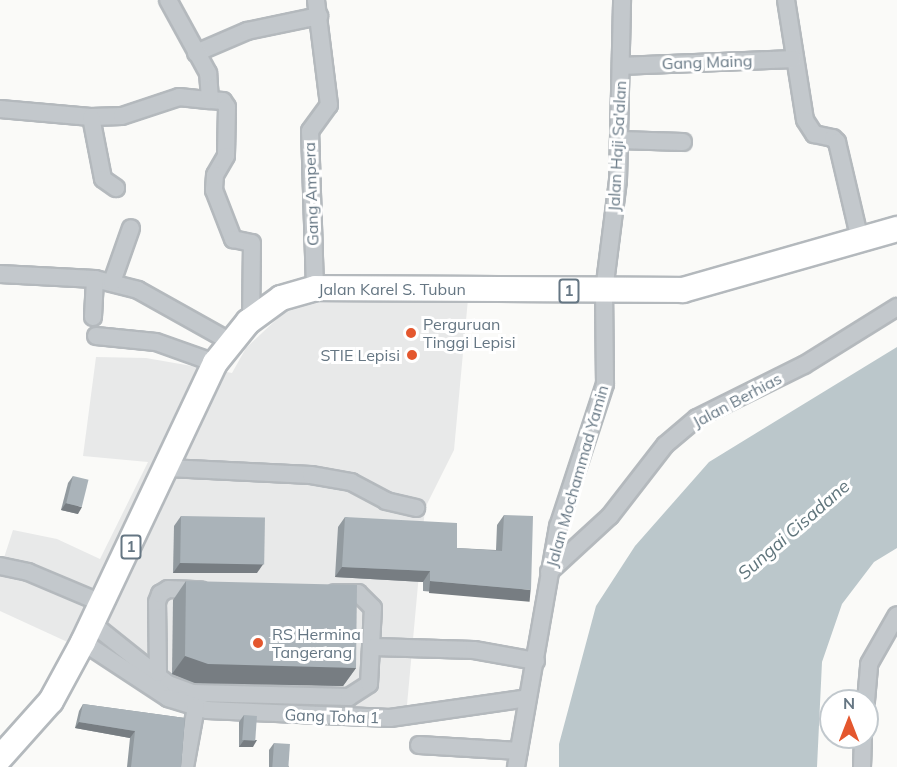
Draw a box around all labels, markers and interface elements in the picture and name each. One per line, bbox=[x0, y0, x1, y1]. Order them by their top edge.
street label: Gang Maing bbox=[661, 51, 753, 73]
street label: Jalan Haji Sa'alan bbox=[604, 80, 630, 212]
street label: Gang Ampera bbox=[300, 142, 322, 246]
street label: Jalan Karel S. Tubun bbox=[318, 279, 466, 299]
road number: 1 bbox=[558, 279, 580, 303]
place label: Perguruan Tinggi Lepisi bbox=[423, 314, 516, 352]
marker: Perguruan Tinggi Lepisi bbox=[404, 326, 418, 340]
place label: STIE Lepisi bbox=[320, 345, 400, 365]
marker: STIE Lepisi bbox=[405, 348, 419, 362]
street label: Jalan Berhias bbox=[689, 369, 785, 431]
street label: Jalan Mochammad Yamin bbox=[542, 383, 612, 569]
water label: Sungai Cisadane bbox=[734, 476, 854, 584]
road number: 1 bbox=[120, 535, 142, 559]
place label: RS Hermina Tangerang bbox=[272, 624, 361, 662]
marker: RS Hermina Tangerang bbox=[249, 634, 267, 652]
north arrow bbox=[819, 689, 879, 749]
text: N bbox=[843, 693, 855, 713]
street label: Gang Toha 1 bbox=[284, 705, 380, 727]

